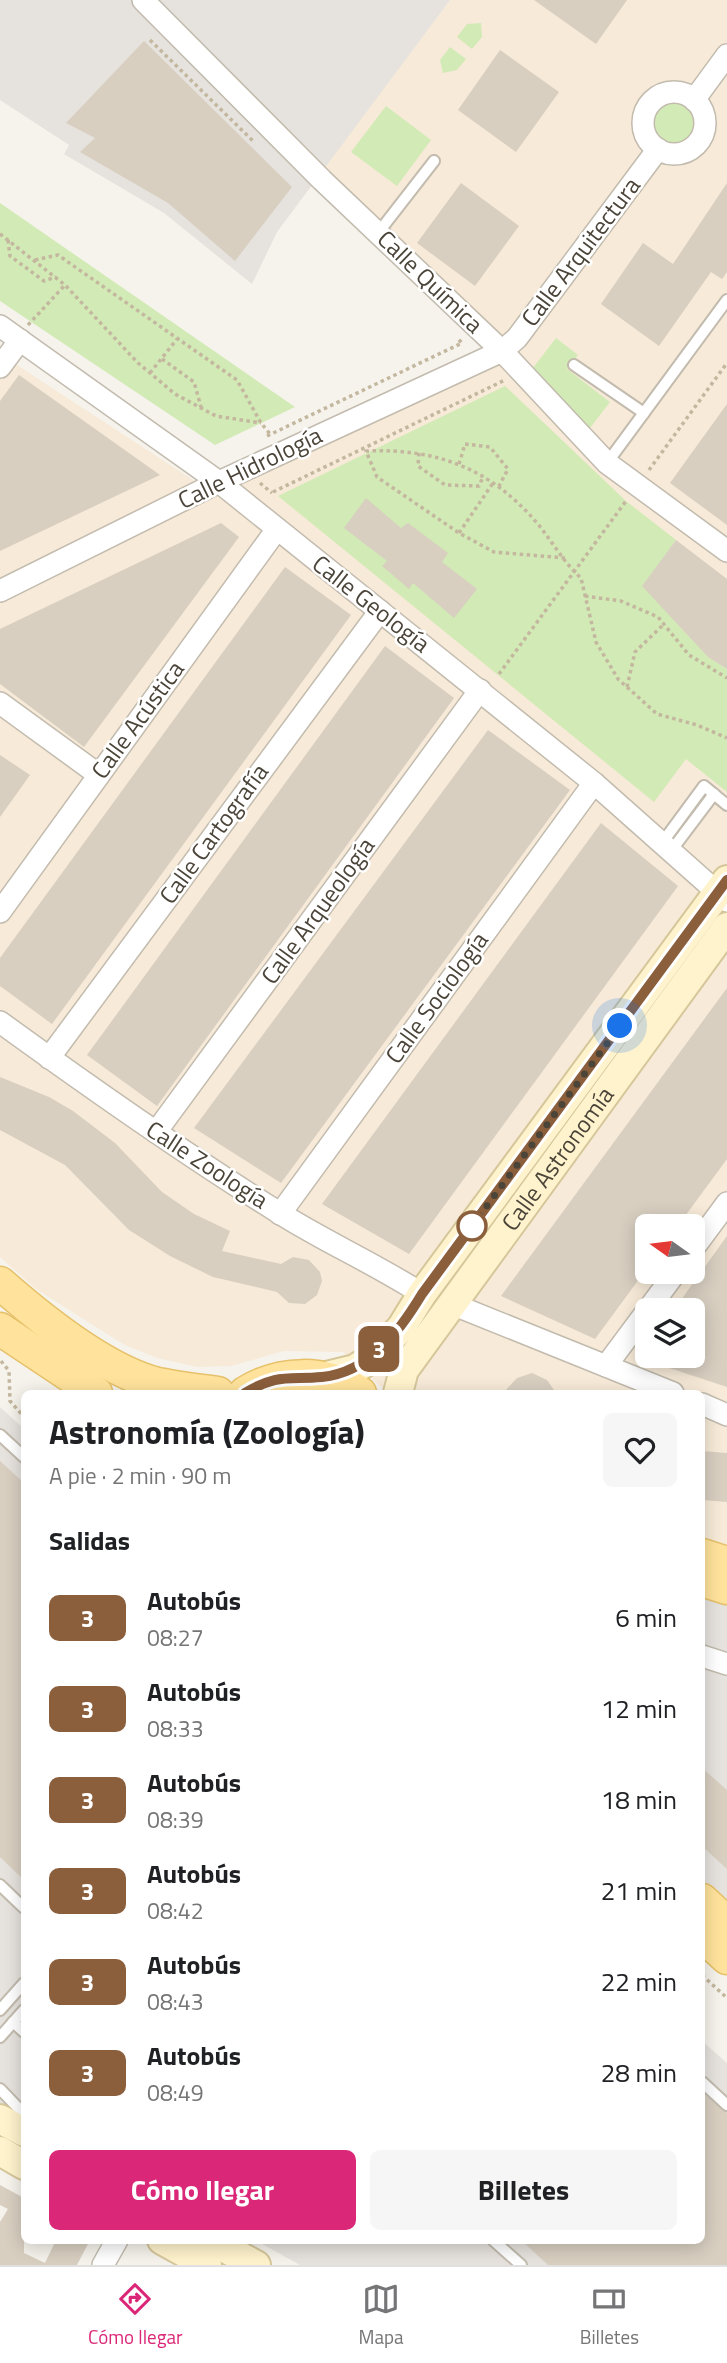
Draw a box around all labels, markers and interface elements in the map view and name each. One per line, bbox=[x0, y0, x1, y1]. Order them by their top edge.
street label: Calle Arquitectura bbox=[512, 169, 648, 334]
street label: Calle Química bbox=[370, 221, 492, 341]
street label: Calle Hidrología bbox=[171, 417, 328, 518]
street label: Calle Geología bbox=[305, 546, 438, 661]
street label: Calle Acústica bbox=[82, 653, 192, 786]
street label: Calle Cartografía bbox=[150, 756, 277, 911]
street label: Calle Arqueología bbox=[252, 830, 383, 991]
street label: Calle Sociología bbox=[376, 924, 496, 1071]
your location bbox=[602, 1008, 637, 1043]
street label: Calle Astronomía bbox=[492, 1079, 622, 1238]
street label: Calle Zoología bbox=[139, 1111, 276, 1217]
unlabelled marker bbox=[457, 1211, 487, 1241]
north arrow bbox=[635, 1214, 705, 1284]
map controls bbox=[635, 1214, 705, 1368]
button: layers bbox=[635, 1298, 705, 1368]
line badge: 3 bbox=[356, 1326, 402, 1372]
text: 3 bbox=[372, 1331, 386, 1367]
text: Astronomía (Zoología) bbox=[49, 1407, 365, 1457]
button: heart bbox=[603, 1413, 677, 1487]
text: A pie · 2 min · 90 m bbox=[49, 1458, 231, 1493]
text: Salidas bbox=[49, 1521, 130, 1560]
text: Autobús bbox=[147, 1581, 241, 1620]
text: 6 min bbox=[615, 1598, 677, 1637]
text: 3 bbox=[81, 1600, 94, 1636]
text: 08:27 bbox=[147, 1620, 204, 1655]
text: Autobús bbox=[147, 1672, 241, 1711]
text: 12 min bbox=[601, 1689, 677, 1728]
text: 3 bbox=[81, 1691, 94, 1727]
text: 08:33 bbox=[147, 1711, 204, 1746]
text: Autobús bbox=[147, 1763, 241, 1802]
text: 18 min bbox=[601, 1780, 677, 1819]
text: 3 bbox=[81, 1782, 94, 1818]
text: 08:39 bbox=[147, 1802, 204, 1837]
text: Autobús bbox=[147, 1854, 241, 1893]
text: 21 min bbox=[601, 1871, 677, 1910]
text: 3 bbox=[81, 1873, 94, 1909]
text: 08:42 bbox=[147, 1893, 204, 1928]
text: Autobús bbox=[147, 1945, 241, 1984]
text: 22 min bbox=[601, 1962, 677, 2001]
text: 3 bbox=[81, 1964, 94, 2000]
text: 08:43 bbox=[147, 1984, 204, 2019]
text: Autobús bbox=[147, 2036, 241, 2075]
text: 28 min bbox=[601, 2053, 677, 2092]
text: 3 bbox=[81, 2055, 94, 2091]
text: 08:49 bbox=[147, 2075, 204, 2110]
button: Cómo llegar bbox=[49, 2150, 356, 2230]
button: Billetes bbox=[370, 2150, 677, 2230]
tab: Cómo llegar bbox=[88, 2280, 183, 2351]
tab: Mapa bbox=[359, 2280, 404, 2351]
tab: Billetes bbox=[580, 2280, 639, 2351]

